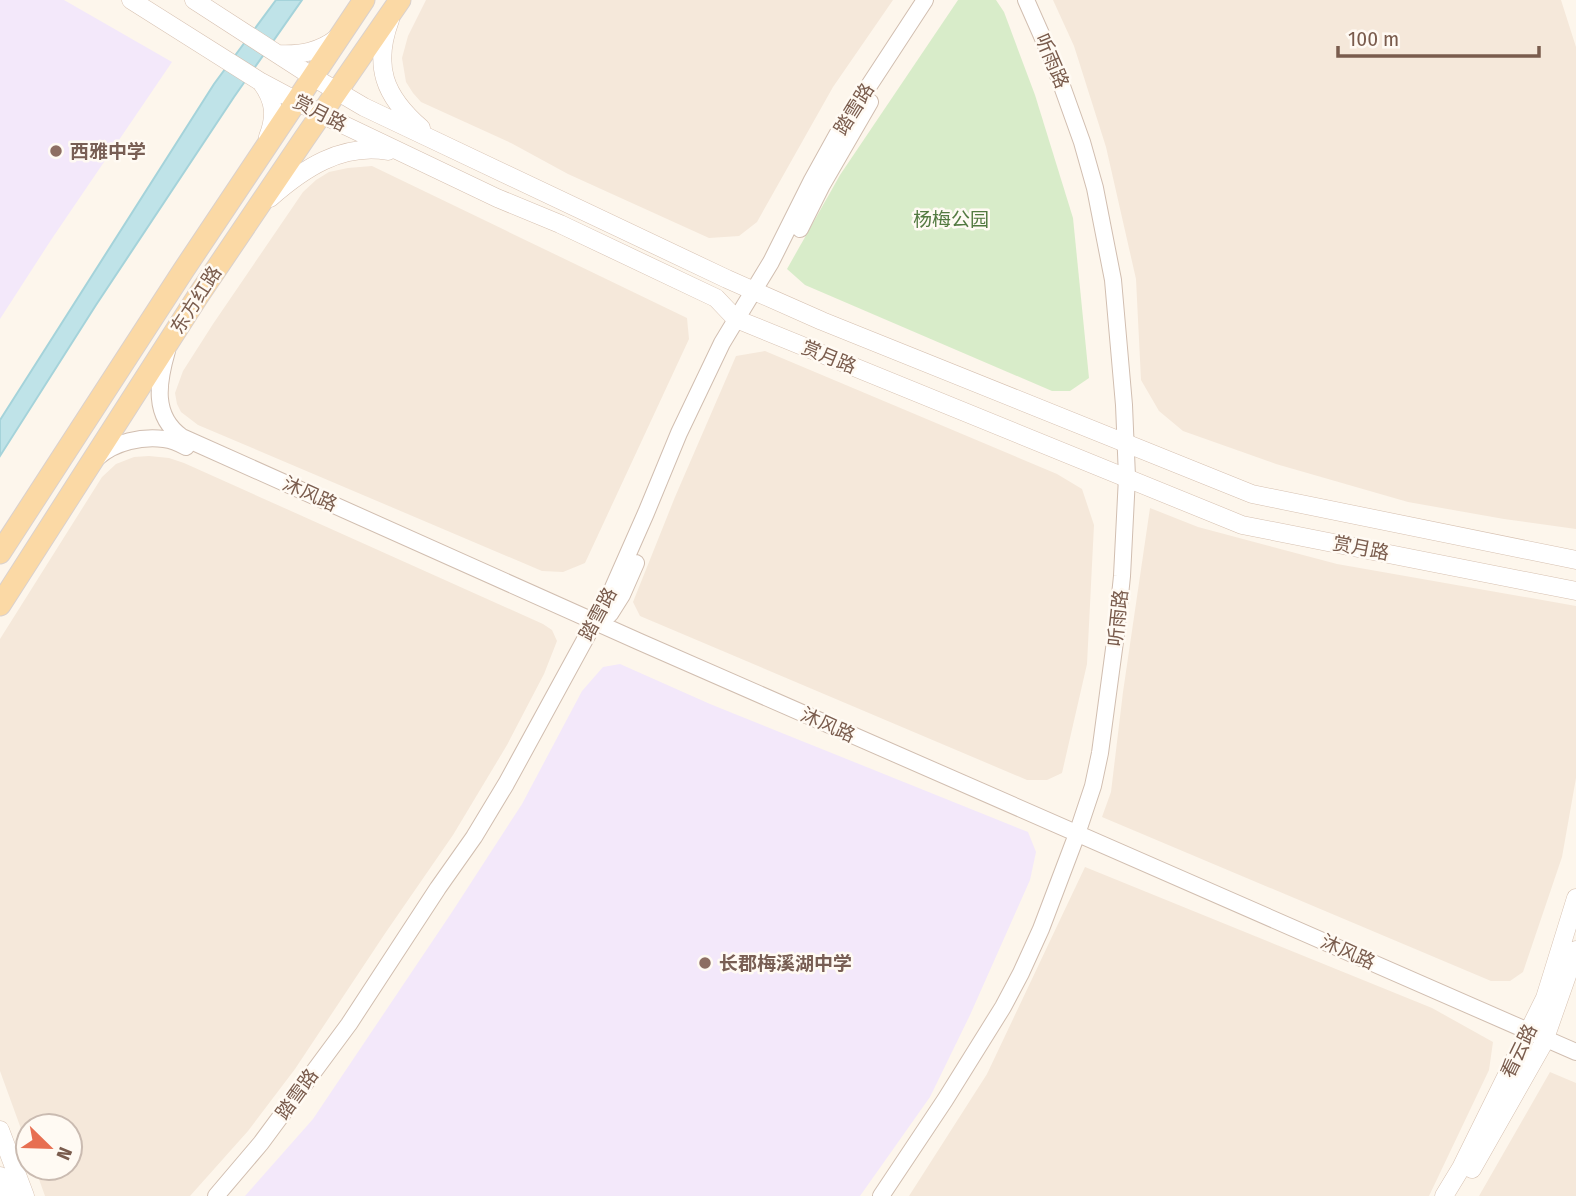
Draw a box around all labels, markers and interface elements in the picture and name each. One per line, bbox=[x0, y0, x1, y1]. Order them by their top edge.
scale bar bbox=[1338, 14, 1539, 58]
text: 100 m bbox=[1348, 26, 1399, 52]
street label: 听雨路 bbox=[1030, 30, 1074, 92]
street label: 踏雪路 bbox=[829, 79, 879, 139]
street label: 赏月路 bbox=[289, 90, 351, 136]
place label: 西雅中学 bbox=[70, 140, 146, 163]
marker: 西雅中学 bbox=[48, 143, 64, 159]
park label: 杨梅公园 bbox=[913, 208, 989, 231]
street label: 东方红路 bbox=[166, 262, 226, 338]
street label: 赏月路 bbox=[798, 336, 860, 378]
street label: 沐风路 bbox=[279, 472, 341, 516]
street label: 赏月路 bbox=[1331, 531, 1391, 565]
street label: 踏雪路 bbox=[574, 583, 622, 645]
street label: 听雨路 bbox=[1104, 588, 1132, 648]
street label: 沐风路 bbox=[797, 703, 859, 747]
street label: 沐风路 bbox=[1317, 930, 1379, 974]
place label: 长郡梅溪湖中学 bbox=[719, 952, 852, 975]
marker: 长郡梅溪湖中学 bbox=[697, 955, 713, 971]
street label: 看云路 bbox=[1496, 1020, 1542, 1082]
street label: 踏雪路 bbox=[271, 1064, 323, 1124]
north arrow bbox=[14, 1112, 84, 1182]
text: N bbox=[51, 1144, 77, 1163]

